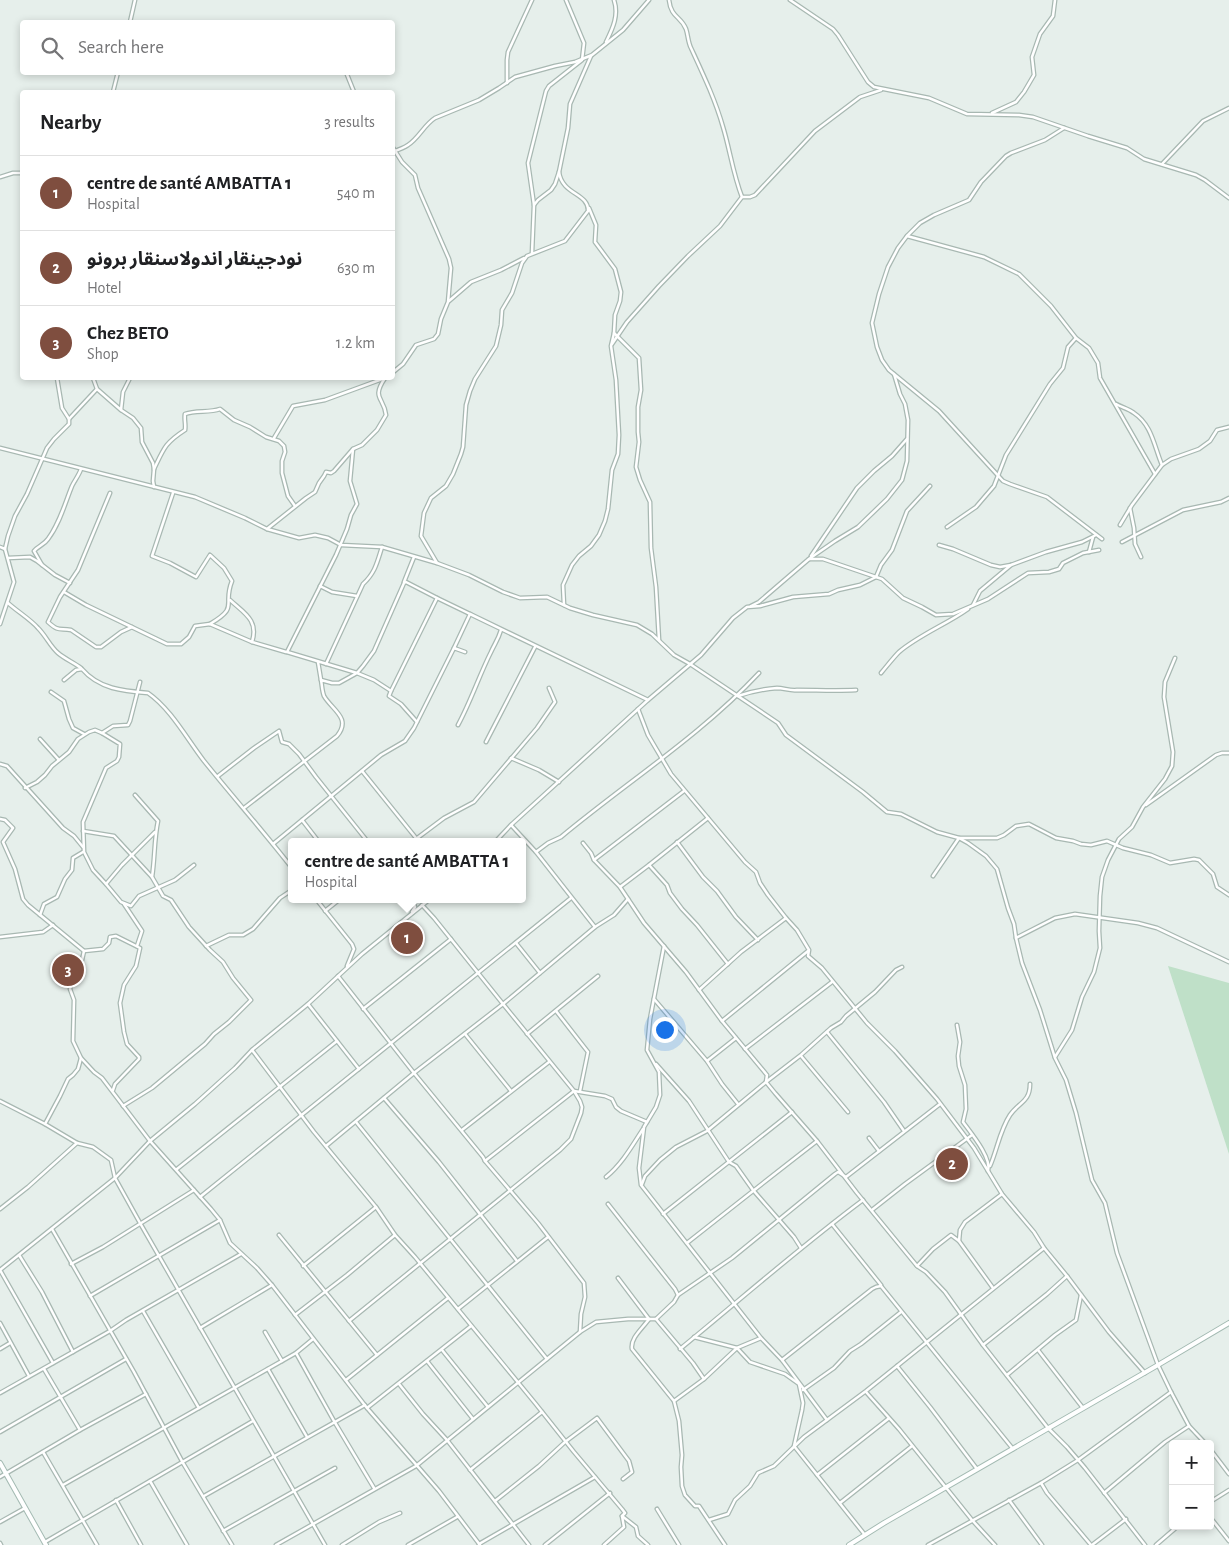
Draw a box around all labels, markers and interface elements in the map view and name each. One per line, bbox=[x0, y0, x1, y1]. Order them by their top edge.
search box bbox=[20, 20, 395, 75]
icon: search bbox=[38, 34, 66, 62]
text: Search here bbox=[78, 38, 164, 57]
text: Nearby bbox=[40, 112, 101, 133]
text: 3 results bbox=[324, 114, 375, 130]
text: centre de santé AMBATTA 1 bbox=[87, 174, 292, 193]
text: 1 bbox=[53, 185, 59, 201]
text: 540 m bbox=[337, 185, 375, 201]
text: Hospital bbox=[87, 196, 140, 212]
text: نودجينقار اندولاسنقار برونو bbox=[87, 250, 302, 269]
text: 2 bbox=[52, 260, 60, 276]
text: 630 m bbox=[337, 260, 375, 276]
text: Hotel bbox=[87, 280, 122, 296]
text: Chez BETO bbox=[87, 324, 169, 343]
text: 3 bbox=[53, 335, 59, 351]
text: 1.2 km bbox=[336, 335, 375, 351]
text: Shop bbox=[87, 346, 119, 362]
popup bbox=[288, 838, 526, 903]
text: centre de santé AMBATTA 1 bbox=[305, 852, 509, 871]
text: Hospital bbox=[305, 874, 357, 890]
pin: 1 bbox=[391, 919, 423, 957]
pin: 3 bbox=[52, 951, 84, 989]
your location bbox=[652, 1017, 678, 1043]
pin: 2 bbox=[936, 1145, 968, 1183]
map controls bbox=[1169, 1440, 1214, 1530]
button: + bbox=[1169, 1440, 1214, 1485]
button: − bbox=[1169, 1485, 1214, 1530]

